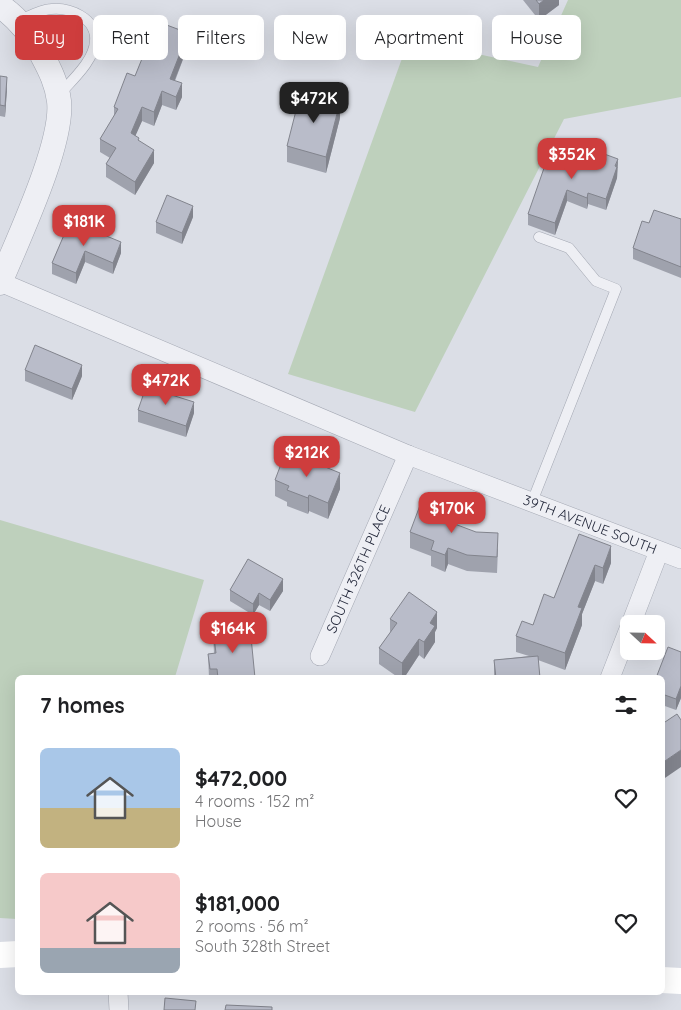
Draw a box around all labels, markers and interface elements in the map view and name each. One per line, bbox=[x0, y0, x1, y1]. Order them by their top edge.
chip: Buy bbox=[15, 15, 83, 60]
chip: Rent bbox=[93, 15, 168, 60]
chip: Filters bbox=[178, 15, 264, 60]
chip: New bbox=[274, 15, 346, 60]
chip: Apartment bbox=[356, 15, 482, 60]
chip: House bbox=[492, 15, 581, 60]
pin: $472K bbox=[279, 82, 349, 124]
text: $472K bbox=[291, 88, 337, 108]
pin: $352K bbox=[537, 138, 607, 180]
text: $352K bbox=[549, 144, 595, 164]
pin: $181K bbox=[49, 204, 119, 247]
text: $181K bbox=[63, 211, 105, 231]
pin: $472K bbox=[131, 364, 201, 406]
text: $472K bbox=[143, 370, 189, 390]
pin: $212K bbox=[272, 436, 342, 478]
text: $212K bbox=[285, 442, 329, 462]
street label: 39TH AVENUE SOUTH bbox=[521, 491, 659, 558]
pin: $170K bbox=[417, 492, 487, 534]
text: $170K bbox=[430, 498, 474, 518]
street label: SOUTH 326TH PLACE bbox=[322, 502, 394, 636]
pin: $164K bbox=[198, 612, 268, 654]
north arrow bbox=[620, 615, 665, 660]
map controls bbox=[620, 615, 665, 660]
text: $164K bbox=[211, 618, 255, 638]
icon: filters bbox=[612, 691, 640, 719]
text: 7 homes bbox=[40, 692, 125, 718]
text: $472,000 bbox=[195, 765, 287, 791]
icon: home bbox=[80, 768, 140, 828]
icon: heart bbox=[612, 784, 640, 812]
text: 4 rooms · 152 m² bbox=[195, 791, 314, 811]
text: House bbox=[195, 811, 242, 831]
text: $181,000 bbox=[195, 890, 280, 916]
icon: home bbox=[80, 893, 140, 953]
icon: heart bbox=[612, 909, 640, 937]
text: 2 rooms · 56 m² bbox=[195, 916, 309, 936]
text: South 328th Street bbox=[195, 936, 330, 956]

